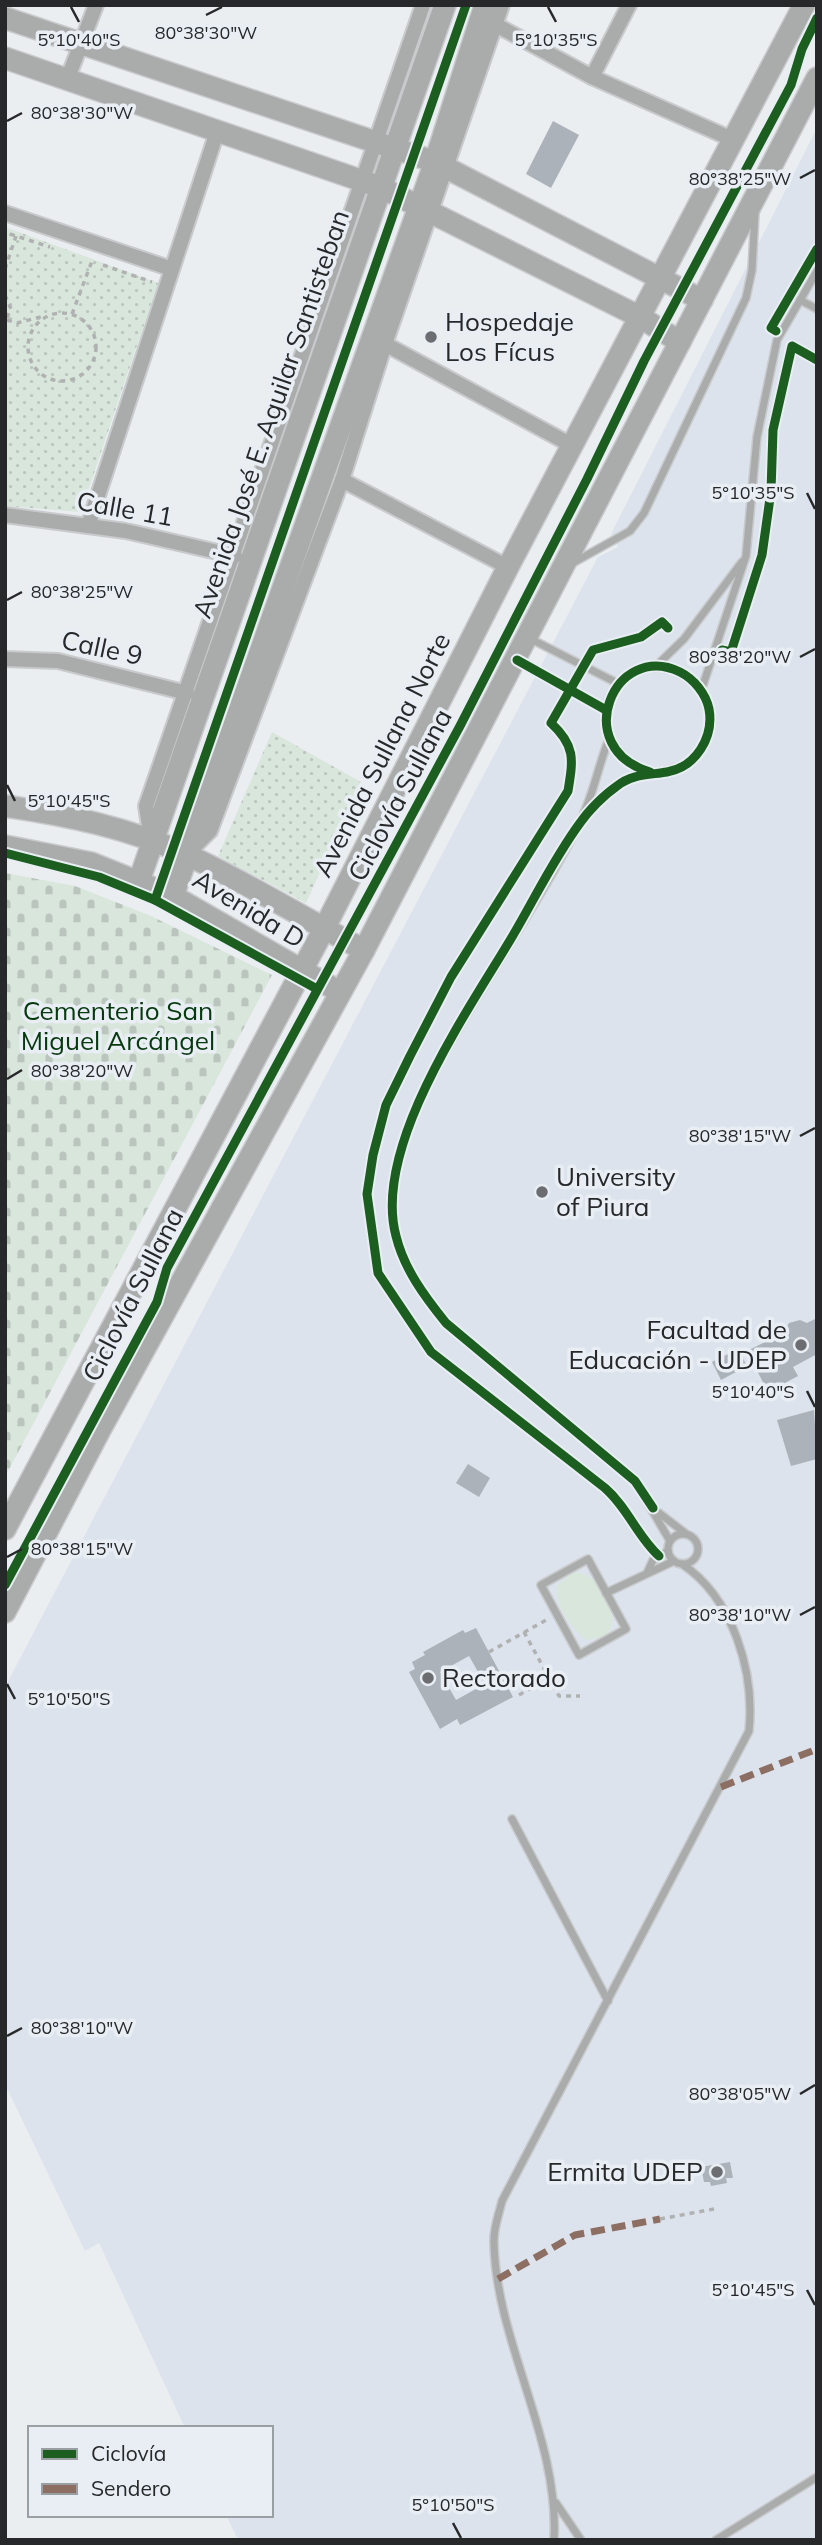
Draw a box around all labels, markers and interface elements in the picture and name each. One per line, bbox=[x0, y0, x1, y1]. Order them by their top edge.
text: 80°38'30"W bbox=[155, 21, 257, 44]
text: 5°10'40"S bbox=[38, 28, 120, 51]
text: 5°10'35"S bbox=[515, 28, 597, 51]
text: 80°38'30"W bbox=[31, 101, 133, 124]
text: 80°38'25"W bbox=[689, 167, 791, 190]
street label: Avenida José E. Aguilar Santisteban bbox=[185, 205, 356, 622]
place label: Hospedaje Los Fícus bbox=[445, 305, 574, 368]
marker: Hospedaje Los Fícus bbox=[423, 329, 439, 345]
text: 5°10'35"S bbox=[712, 481, 794, 504]
street label: Calle 11 bbox=[74, 484, 176, 533]
text: 80°38'25"W bbox=[31, 580, 133, 603]
street label: Calle 9 bbox=[59, 623, 146, 672]
street label: Avenida Sullana Norte bbox=[306, 627, 458, 883]
text: 80°38'20"W bbox=[689, 645, 791, 668]
street label: Ciclovía Sullana bbox=[340, 703, 459, 886]
text: 5°10'45"S bbox=[28, 789, 110, 812]
street label: Avenida D bbox=[187, 862, 311, 955]
park label: Cementerio San Miguel Arcángel bbox=[21, 994, 215, 1057]
text: 80°38'20"W bbox=[31, 1059, 133, 1082]
text: 80°38'15"W bbox=[689, 1124, 791, 1147]
place label: University of Piura bbox=[556, 1160, 676, 1223]
marker: University of Piura bbox=[534, 1184, 550, 1200]
street label: Ciclovía Sullana bbox=[75, 1203, 190, 1387]
place label: Facultad de Educación - UDEP bbox=[568, 1313, 787, 1376]
marker: Facultad de Educación - UDEP bbox=[793, 1337, 809, 1353]
text: 5°10'40"S bbox=[712, 1380, 794, 1403]
text: 80°38'15"W bbox=[31, 1537, 133, 1560]
text: 80°38'10"W bbox=[689, 1603, 791, 1626]
place label: Rectorado bbox=[442, 1661, 566, 1694]
marker: Rectorado bbox=[420, 1670, 436, 1686]
text: 5°10'50"S bbox=[28, 1687, 110, 1710]
text: 80°38'10"W bbox=[31, 2016, 133, 2039]
text: 80°38'05"W bbox=[689, 2082, 791, 2105]
place label: Ermita UDEP bbox=[547, 2155, 703, 2188]
marker: Ermita UDEP bbox=[709, 2164, 725, 2180]
text: 5°10'45"S bbox=[712, 2278, 794, 2301]
legend bbox=[28, 2426, 273, 2517]
text: Ciclovía bbox=[91, 2440, 166, 2466]
text: Sendero bbox=[91, 2475, 171, 2501]
text: 5°10'50"S bbox=[412, 2493, 494, 2516]

